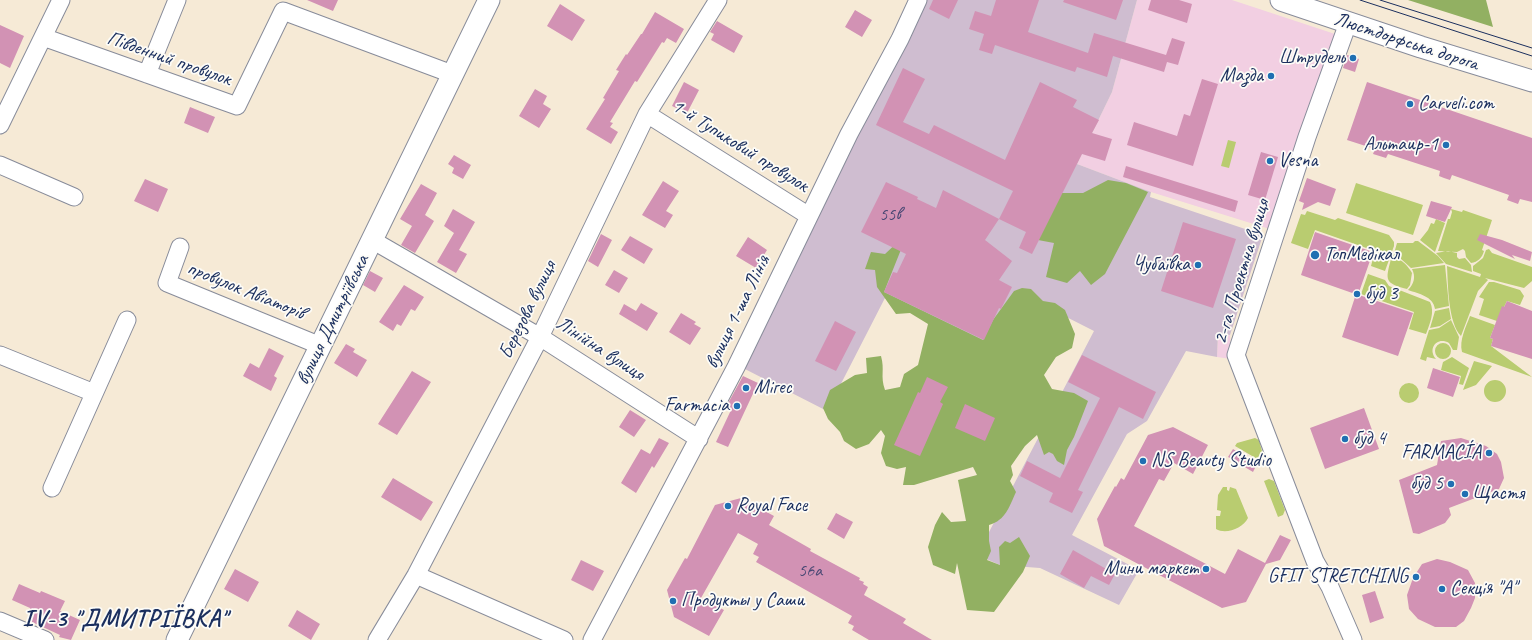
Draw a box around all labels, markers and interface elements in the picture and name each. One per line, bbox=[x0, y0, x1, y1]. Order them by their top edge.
street label: Люстдорфська дорога bbox=[1331, 7, 1481, 77]
street label: Південний провулок bbox=[104, 27, 234, 91]
place label: Штрудель bbox=[1279, 46, 1345, 70]
marker: Штрудель bbox=[1348, 53, 1358, 63]
place label: Мазда bbox=[1220, 64, 1263, 88]
marker: Мазда bbox=[1266, 71, 1276, 81]
place label: Carveli.com bbox=[1418, 92, 1494, 116]
street label: 1-й Тупиковий провулок bbox=[667, 94, 813, 198]
marker: Carveli.com bbox=[1405, 99, 1415, 109]
place label: Альтаир-1 bbox=[1364, 133, 1438, 157]
marker: Альтаир-1 bbox=[1441, 140, 1451, 150]
place label: Vesna bbox=[1278, 149, 1318, 173]
marker: Vesna bbox=[1265, 156, 1275, 166]
street label: 2-га Проектна вулиця bbox=[1209, 197, 1275, 347]
house number: 55в bbox=[879, 204, 901, 226]
place label: ТопМедікал bbox=[1324, 243, 1399, 267]
marker: ТопМедікал bbox=[1309, 249, 1321, 261]
street label: вулиця Дмитріївська bbox=[291, 251, 375, 389]
street label: вулиця 1-ша Лінія bbox=[700, 251, 776, 373]
place label: Чубаївка bbox=[1133, 253, 1190, 277]
street label: провулок Авіаторів bbox=[184, 256, 308, 326]
street label: Березова вулиця bbox=[494, 257, 562, 363]
marker: Чубаївка bbox=[1193, 260, 1203, 270]
place label: буд 3 bbox=[1365, 282, 1398, 306]
marker: буд 3 bbox=[1352, 289, 1362, 299]
street label: Лінійна вулиця bbox=[551, 312, 649, 386]
place label: Мігес bbox=[754, 376, 791, 400]
marker: Мігес bbox=[741, 383, 751, 393]
place label: Farmacia bbox=[664, 394, 729, 418]
marker: Farmacia bbox=[732, 401, 742, 411]
place label: буд 4 bbox=[1353, 427, 1386, 451]
marker: буд 4 bbox=[1340, 434, 1350, 444]
place label: FARMACÍA bbox=[1401, 441, 1481, 465]
marker: FARMACÍA bbox=[1484, 448, 1494, 458]
place label: NS Beauty Studio bbox=[1151, 449, 1271, 473]
marker: NS Beauty Studio bbox=[1138, 456, 1148, 466]
place label: буд 5 bbox=[1410, 472, 1443, 496]
marker: буд 5 bbox=[1446, 479, 1456, 489]
place label: Щастя bbox=[1473, 482, 1524, 506]
marker: Щастя bbox=[1460, 489, 1470, 499]
place label: Royal Face bbox=[736, 494, 807, 518]
marker: Royal Face bbox=[723, 501, 733, 511]
place label: Мини маркет bbox=[1104, 557, 1198, 581]
house number: 56а bbox=[798, 560, 822, 582]
marker: Мини маркет bbox=[1201, 564, 1211, 574]
place label: GFIT STRETCHING bbox=[1268, 565, 1408, 589]
marker: GFIT STRETCHING bbox=[1411, 572, 1421, 582]
place label: Секція "А" bbox=[1450, 577, 1517, 601]
marker: Секція "А" bbox=[1437, 584, 1447, 594]
place label: Продукты у Саши bbox=[681, 589, 804, 613]
marker: Продукты у Саши bbox=[668, 596, 678, 606]
district label: IV-3 "ДМИТРІЇВКА" bbox=[21, 606, 229, 634]

